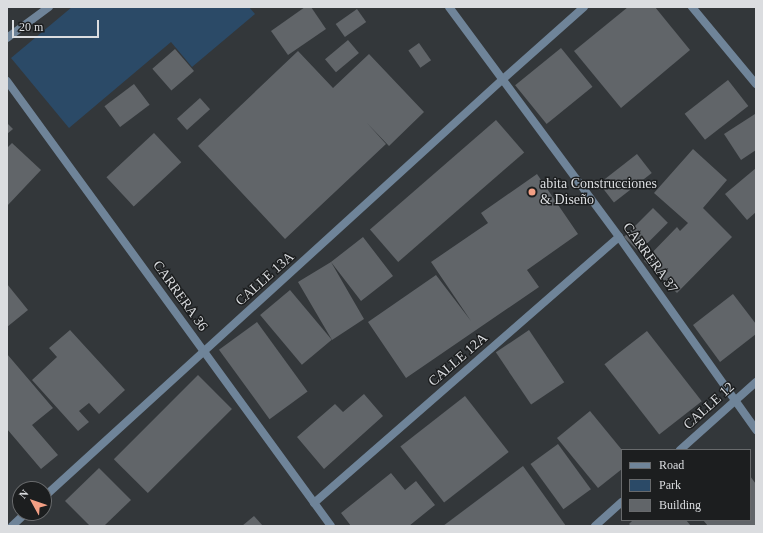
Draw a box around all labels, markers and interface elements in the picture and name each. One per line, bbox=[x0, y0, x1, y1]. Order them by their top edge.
scale bar bbox=[14, 12, 101, 38]
text: 20 m bbox=[19, 20, 43, 34]
place label: abita Construcciones & Diseño bbox=[540, 176, 657, 208]
marker: abita Construcciones & Diseño bbox=[527, 187, 537, 197]
street label: CARRERA 37 bbox=[619, 219, 681, 297]
street label: CALLE 13A bbox=[232, 248, 298, 310]
street label: CARRERA 36 bbox=[149, 257, 211, 335]
street label: CALLE 12A bbox=[425, 330, 491, 390]
street label: CALLE 12 bbox=[680, 379, 738, 433]
legend bbox=[621, 449, 751, 521]
text: Road bbox=[659, 458, 684, 472]
text: Park bbox=[659, 478, 681, 492]
north arrow bbox=[12, 481, 52, 521]
text: N bbox=[16, 487, 31, 501]
text: Building bbox=[659, 498, 701, 512]

